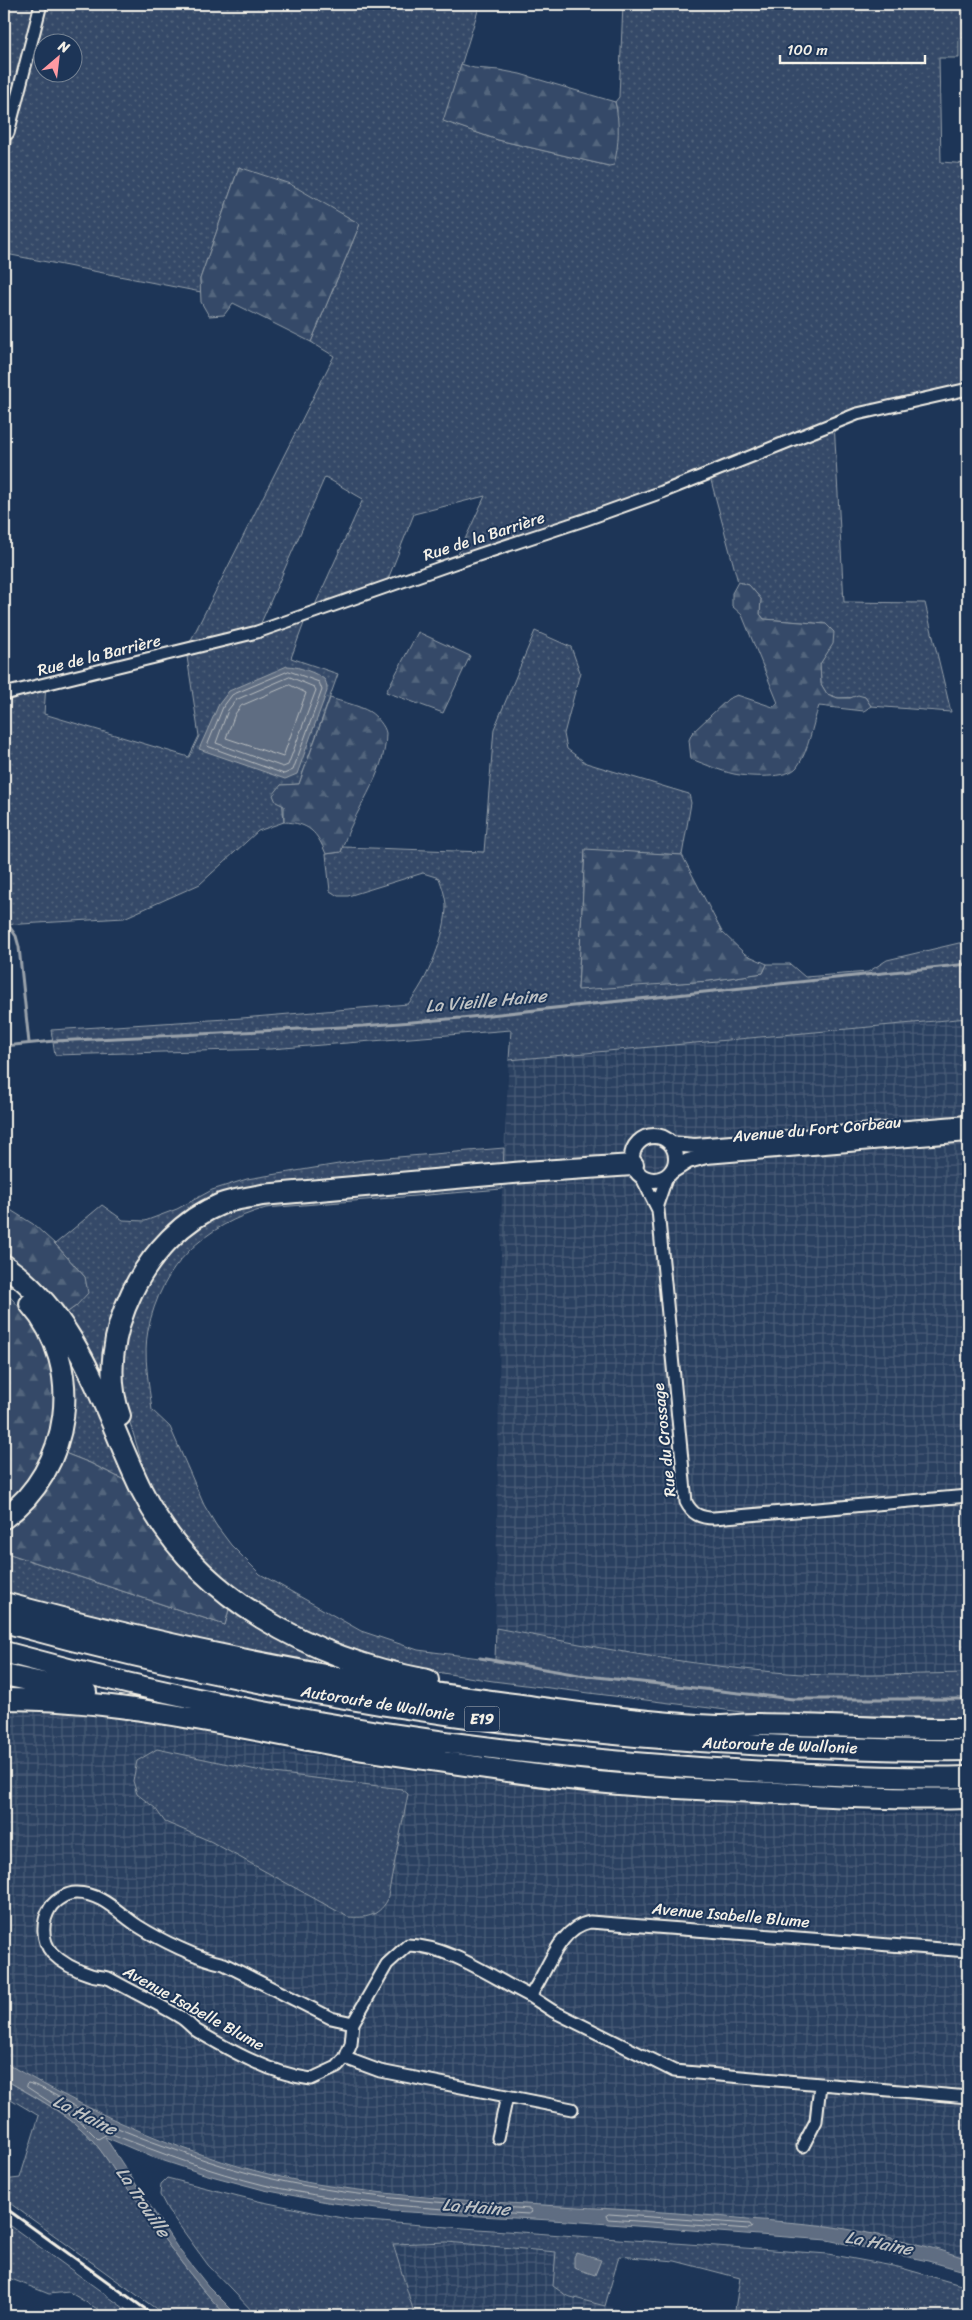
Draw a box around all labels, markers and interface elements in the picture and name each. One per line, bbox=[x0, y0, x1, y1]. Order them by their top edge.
north arrow bbox=[32, 32, 82, 82]
scale bar bbox=[780, 32, 924, 64]
text: N bbox=[53, 33, 74, 60]
text: 100 m bbox=[787, 37, 828, 63]
street label: Rue de la Barrière bbox=[419, 503, 549, 569]
street label: Rue de la Barrière bbox=[34, 626, 164, 684]
water label: La Vieille Haine bbox=[424, 980, 550, 1022]
street label: Avenue du Fort Corbeau bbox=[731, 1107, 903, 1151]
street label: Rue du Crossage bbox=[644, 1381, 684, 1498]
street label: Autoroute de Wallonie bbox=[298, 1676, 457, 1729]
road number: E19 bbox=[464, 1706, 500, 1732]
street label: Autoroute de Wallonie bbox=[701, 1728, 858, 1762]
street label: Avenue Isabelle Blume bbox=[650, 1894, 811, 1936]
street label: Avenue Isabelle Blume bbox=[117, 1957, 270, 2059]
water label: La Haine bbox=[48, 2085, 124, 2145]
water label: La Trouille bbox=[107, 2160, 180, 2246]
water label: La Haine bbox=[441, 2189, 513, 2225]
water label: La Haine bbox=[843, 2221, 917, 2266]

